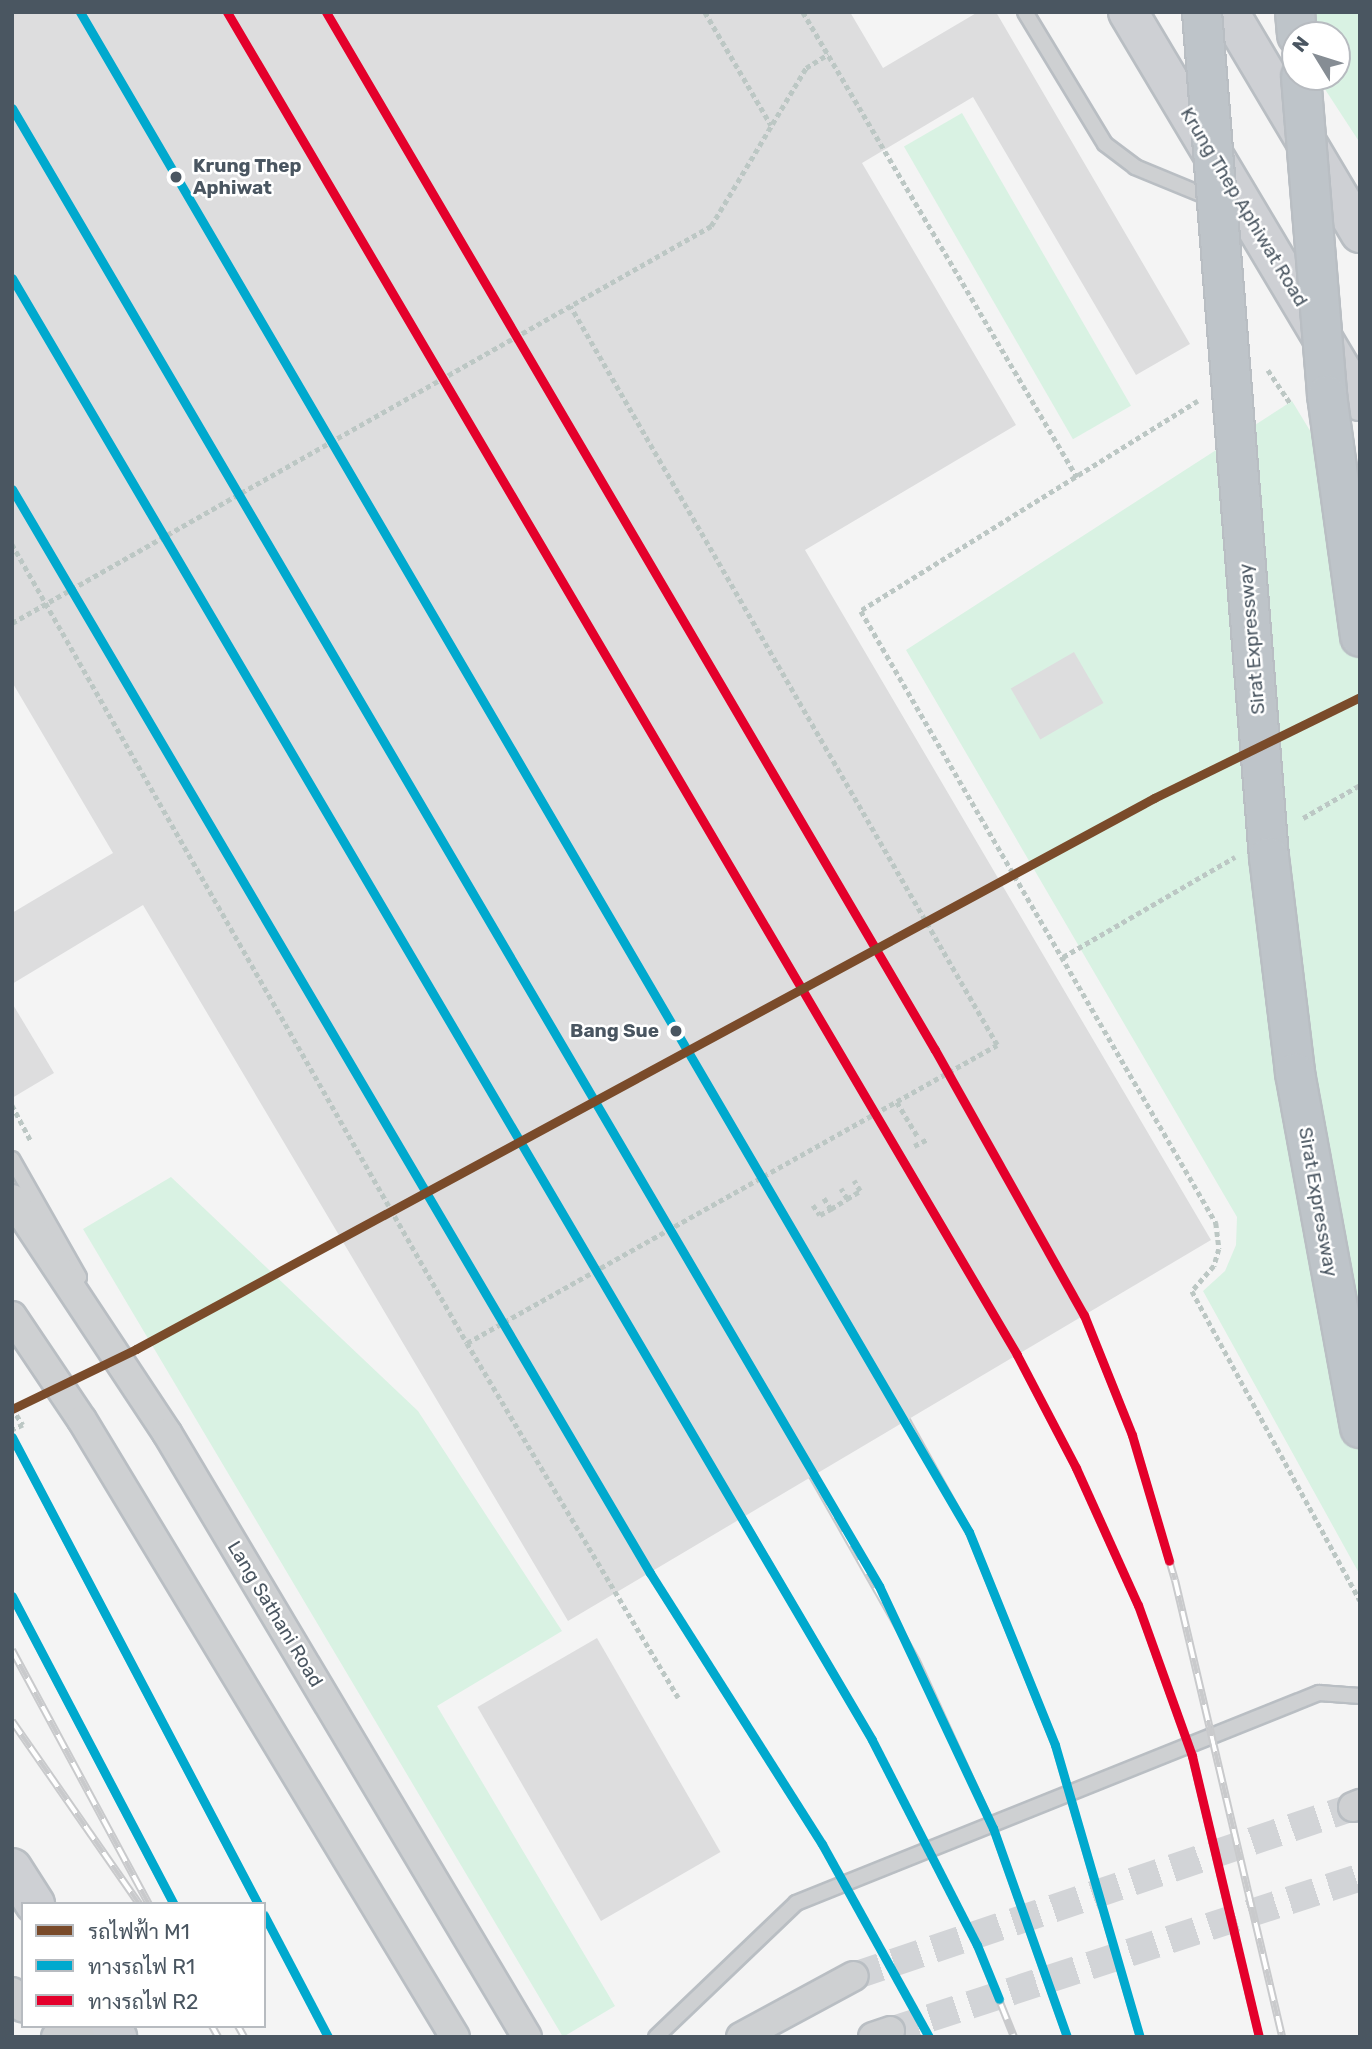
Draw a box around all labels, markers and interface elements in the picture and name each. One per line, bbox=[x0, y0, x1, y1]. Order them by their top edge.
north arrow bbox=[1281, 21, 1351, 91]
text: N bbox=[1287, 32, 1314, 56]
street label: Krung Thep Aphiwat Road bbox=[1175, 103, 1313, 311]
place label: Krung Thep Aphiwat bbox=[193, 155, 302, 199]
marker: Krung Thep Aphiwat bbox=[165, 166, 187, 188]
street label: Sirat Expressway bbox=[1234, 563, 1270, 715]
place label: Bang Sue bbox=[570, 1020, 659, 1042]
marker: Bang Sue bbox=[665, 1020, 687, 1042]
street label: Sirat Expressway bbox=[1294, 1125, 1342, 1279]
street label: Lang Sathani Road bbox=[222, 1537, 328, 1691]
legend bbox=[21, 1902, 266, 2028]
text: รถไฟฟ้า M1 bbox=[88, 1919, 190, 1944]
text: ทางรถไฟ R1 bbox=[88, 1954, 195, 1979]
text: ทางรถไฟ R2 bbox=[88, 1989, 198, 2014]

